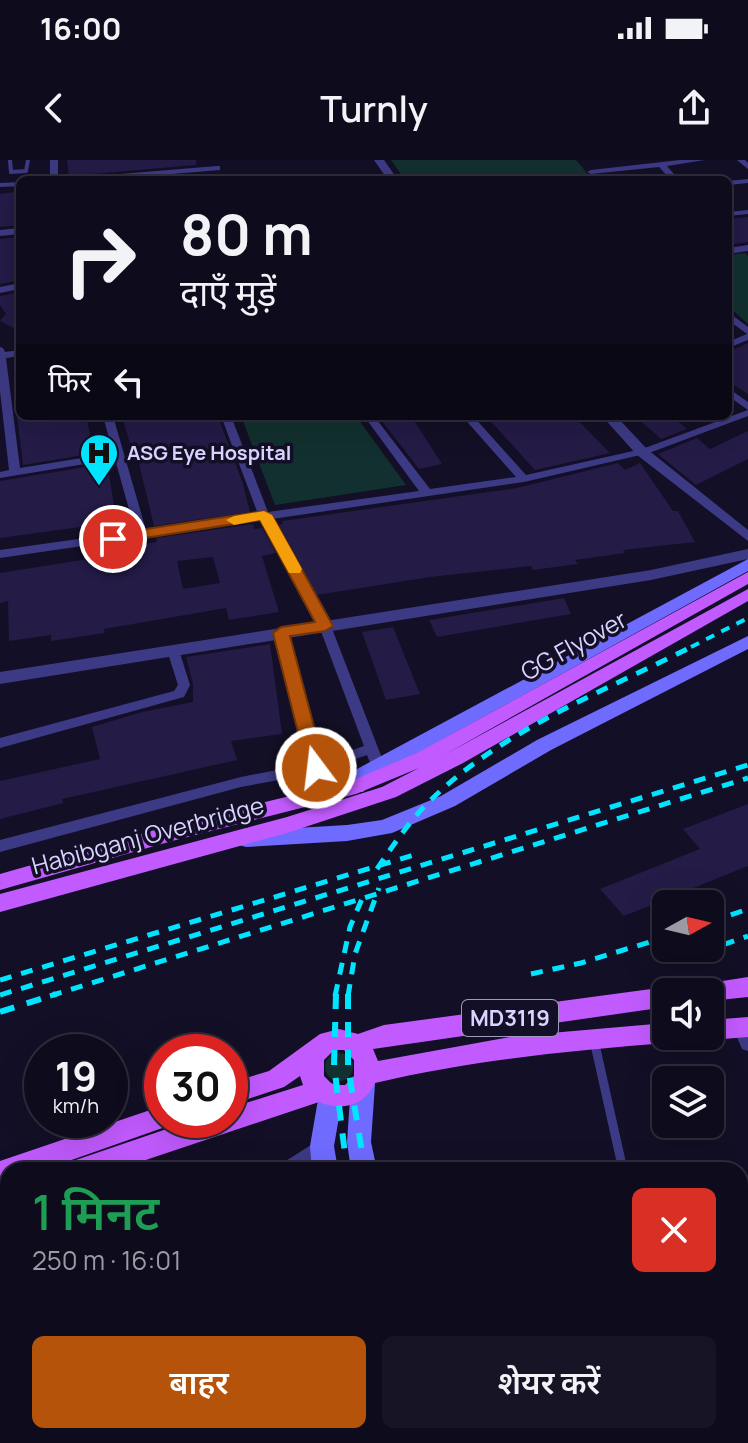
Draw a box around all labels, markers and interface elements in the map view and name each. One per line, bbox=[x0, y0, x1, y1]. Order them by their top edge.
text: 16:00 bbox=[40, 8, 122, 49]
text: Turnly bbox=[320, 84, 428, 133]
icon: back bbox=[32, 86, 76, 130]
icon: share bbox=[672, 86, 716, 130]
text: 80 m bbox=[180, 195, 313, 272]
icon: right bbox=[48, 208, 152, 312]
text: दाएँ मुड़ें bbox=[180, 268, 276, 317]
text: फिर bbox=[48, 360, 91, 401]
icon: left bbox=[107, 360, 151, 404]
hospital icon: ASG Eye Hospital bbox=[78, 432, 120, 487]
place label: ASG Eye Hospital bbox=[127, 439, 291, 466]
pin bbox=[79, 505, 147, 573]
icon: arrive bbox=[91, 517, 135, 561]
street label: GG Flyover bbox=[514, 602, 633, 687]
position arrow bbox=[274, 726, 358, 810]
street label: Habibganj Overbridge bbox=[28, 788, 267, 881]
north arrow bbox=[652, 890, 724, 962]
map controls bbox=[652, 890, 724, 1138]
button: sound bbox=[652, 978, 724, 1050]
road number: MD3119 bbox=[462, 1000, 558, 1036]
speed limit sign: 30 bbox=[144, 1034, 248, 1138]
text: 19 bbox=[55, 1048, 97, 1103]
button: layers bbox=[652, 1066, 724, 1138]
text: km/h bbox=[53, 1092, 99, 1119]
text: 1 मिनट bbox=[32, 1179, 159, 1244]
button: close bbox=[632, 1188, 716, 1272]
text: 250 m · 16:01 bbox=[32, 1242, 181, 1278]
button: बाहर bbox=[32, 1336, 366, 1428]
button: शेयर करें bbox=[382, 1336, 716, 1428]

